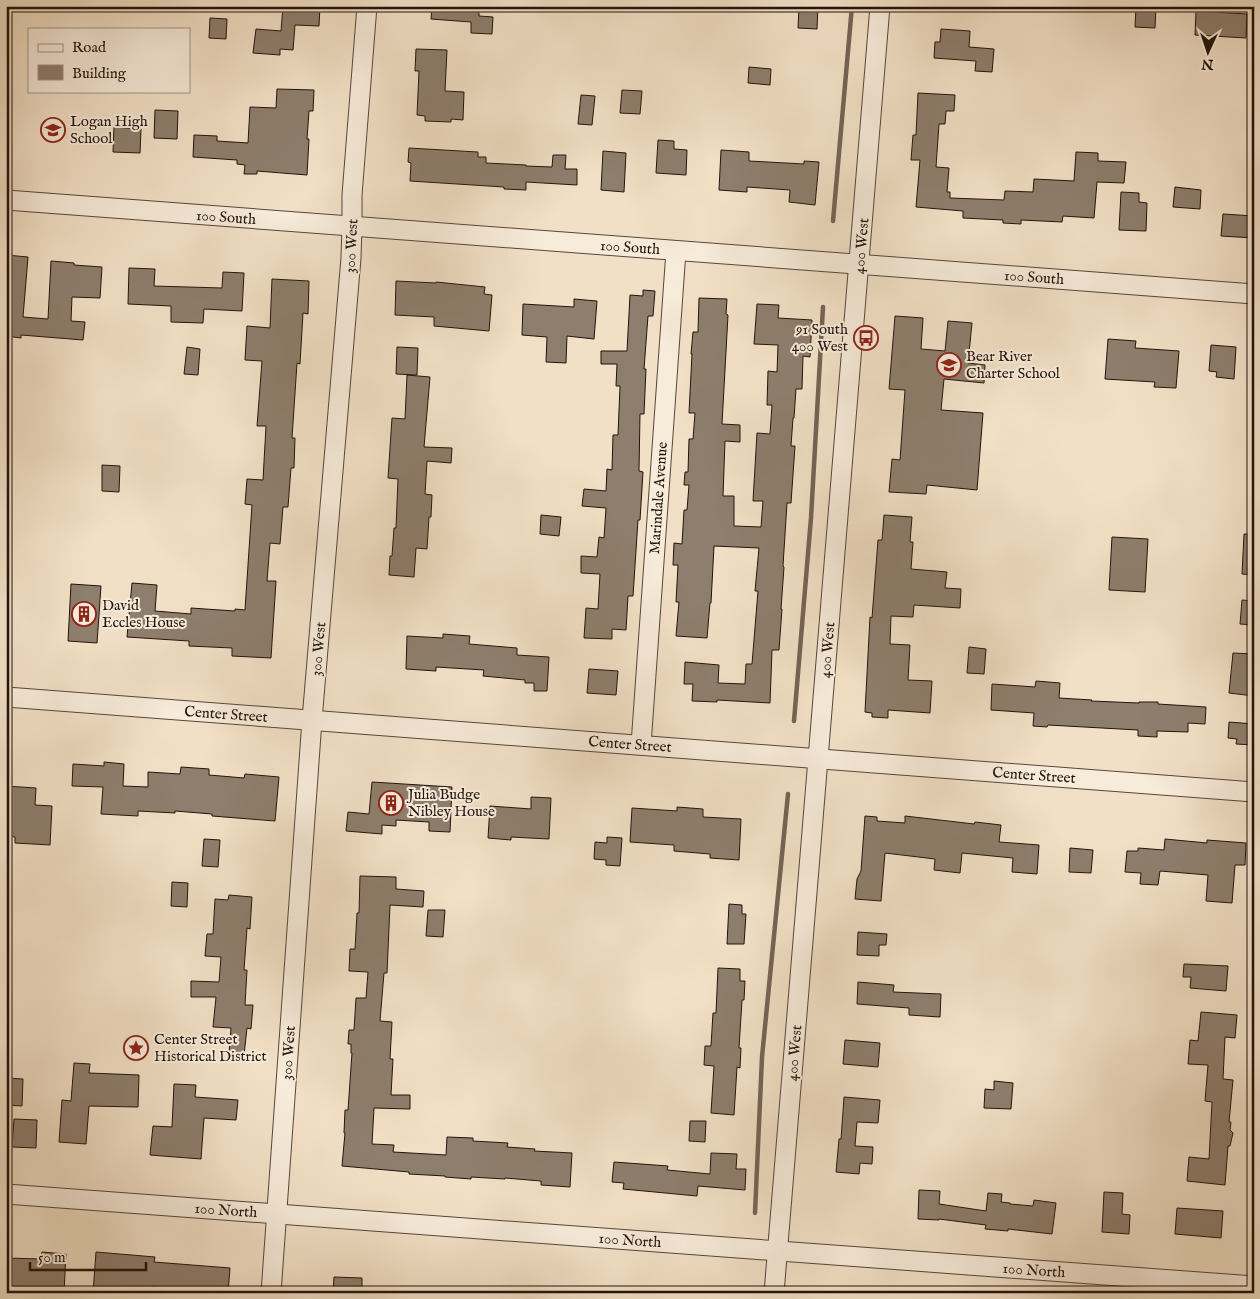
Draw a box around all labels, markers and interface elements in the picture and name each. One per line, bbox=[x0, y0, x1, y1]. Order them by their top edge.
legend bbox=[28, 28, 190, 92]
north arrow bbox=[1182, 28, 1232, 78]
text: Road bbox=[72, 38, 107, 57]
text: N bbox=[1201, 55, 1215, 73]
text: Building bbox=[72, 64, 127, 83]
place label: Logan High School bbox=[70, 112, 148, 148]
school or university icon: Logan High School bbox=[40, 117, 66, 143]
street label: 100 South bbox=[195, 206, 257, 229]
street label: 400 West bbox=[850, 217, 873, 275]
street label: 300 West bbox=[341, 218, 362, 274]
street label: 100 South bbox=[599, 236, 661, 259]
street label: 100 South bbox=[1003, 266, 1065, 289]
place label: 91 South 400 West bbox=[792, 320, 848, 356]
bus stop icon: 91 South 400 West bbox=[853, 325, 879, 351]
place label: Bear River Charter School bbox=[966, 347, 1061, 383]
school or university icon: Bear River Charter School bbox=[936, 352, 962, 378]
street label: Marindale Avenue bbox=[645, 441, 672, 555]
place label: David Eccles House bbox=[102, 596, 185, 632]
building icon: David Eccles House bbox=[71, 601, 97, 627]
street label: 300 West bbox=[307, 621, 330, 677]
street label: 400 West bbox=[816, 621, 839, 679]
street label: Center Street bbox=[184, 702, 268, 727]
street label: Center Street bbox=[588, 732, 672, 757]
street label: Center Street bbox=[992, 763, 1076, 788]
place label: Julia Budge Nibley House bbox=[406, 785, 495, 821]
building icon: Julia Budge Nibley House bbox=[378, 790, 404, 816]
street label: 400 West bbox=[783, 1024, 806, 1082]
street label: 300 West bbox=[277, 1025, 300, 1081]
place label: Center Street Historical District bbox=[154, 1030, 267, 1066]
place icon: Center Street Historical District bbox=[123, 1035, 149, 1061]
street label: 100 North bbox=[194, 1199, 258, 1222]
street label: 100 North bbox=[598, 1229, 662, 1252]
scale bar bbox=[30, 1239, 146, 1271]
text: 50 m bbox=[38, 1248, 66, 1267]
street label: 100 North bbox=[1002, 1259, 1066, 1282]

